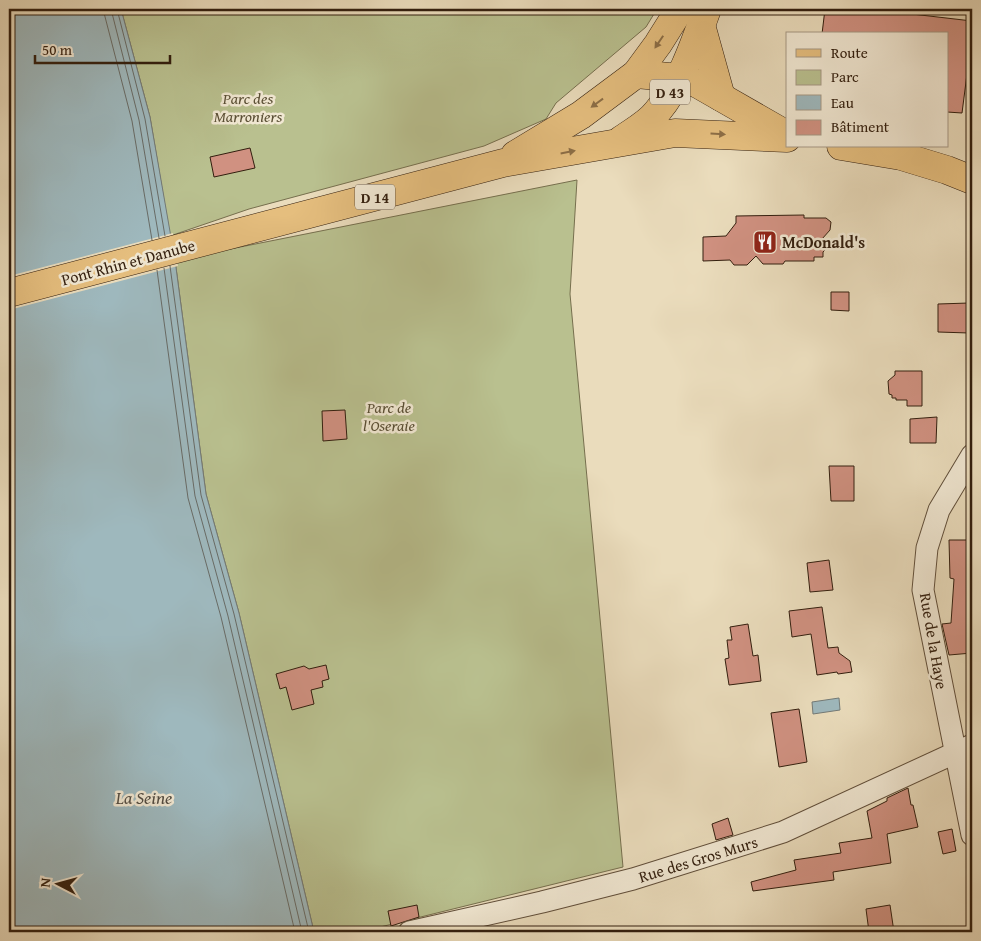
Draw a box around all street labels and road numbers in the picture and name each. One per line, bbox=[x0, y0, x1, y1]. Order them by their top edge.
road number: D 43 bbox=[650, 80, 690, 104]
road number: D 14 bbox=[355, 184, 395, 210]
street label: Pont Rhin et Danube bbox=[58, 233, 198, 291]
street label: Rue de la Haye bbox=[914, 591, 954, 691]
street label: Rue des Gros Murs bbox=[636, 829, 760, 889]

